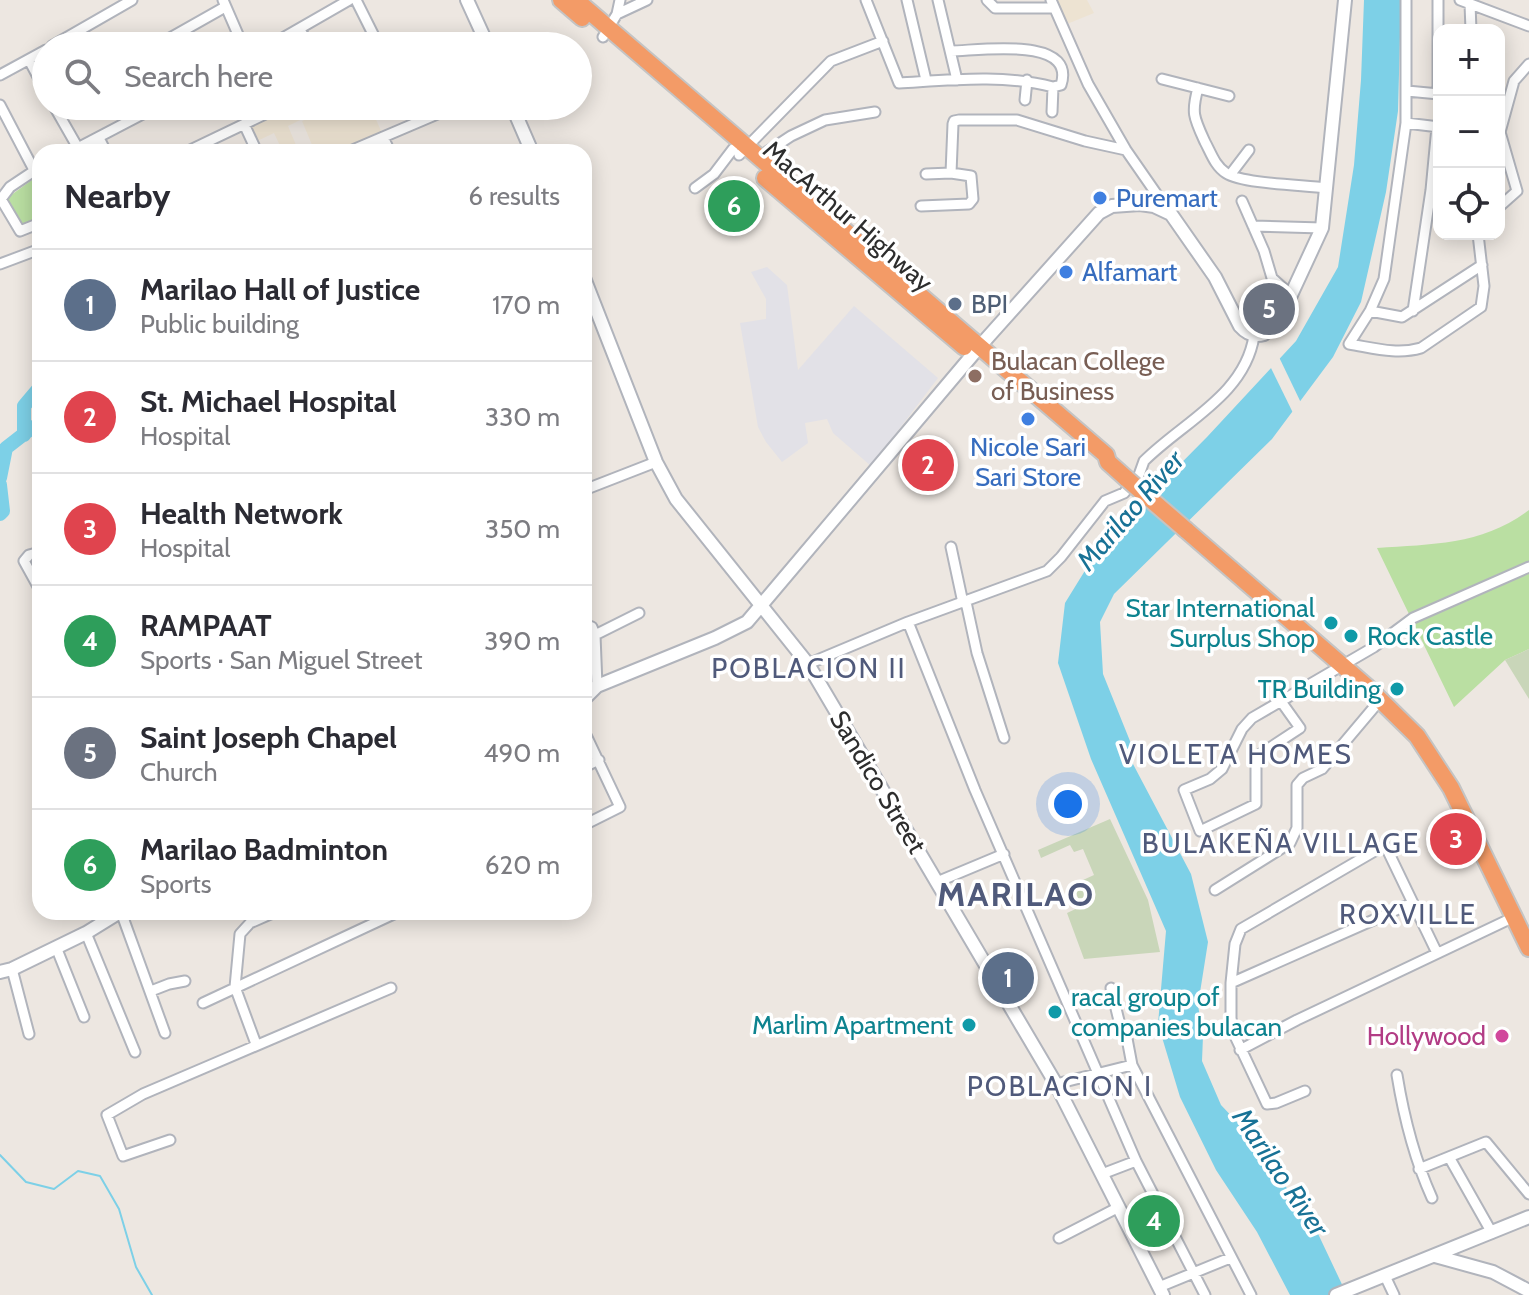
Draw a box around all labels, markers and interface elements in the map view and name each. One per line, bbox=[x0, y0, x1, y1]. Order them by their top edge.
map controls bbox=[1433, 24, 1505, 240]
button: + bbox=[1433, 24, 1505, 96]
search box bbox=[32, 32, 592, 120]
icon: search bbox=[60, 54, 104, 98]
text: Search here bbox=[124, 58, 273, 95]
button: − bbox=[1433, 96, 1505, 168]
street label: MacArthur Highway bbox=[757, 134, 939, 298]
button: locate bbox=[1433, 168, 1505, 240]
text: Nearby bbox=[64, 175, 171, 217]
pin: 6 bbox=[708, 176, 760, 236]
text: 6 results bbox=[468, 180, 560, 212]
place label: Puremart bbox=[1116, 182, 1218, 214]
marker: Puremart bbox=[1091, 189, 1109, 207]
place label: Alfamart bbox=[1082, 256, 1177, 288]
marker: Alfamart bbox=[1057, 263, 1075, 281]
text: Marilao Hall of Justice bbox=[140, 271, 420, 308]
pin: 5 bbox=[1243, 279, 1295, 339]
place label: BPI bbox=[971, 288, 1008, 320]
text: 1 bbox=[85, 289, 95, 321]
text: 170 m bbox=[492, 289, 560, 321]
marker: BPI bbox=[946, 295, 964, 313]
text: Public building bbox=[140, 308, 299, 340]
place label: Bulacan College of Business bbox=[991, 345, 1165, 407]
marker: Bulacan College of Business bbox=[966, 367, 984, 385]
text: St. Michael Hospital bbox=[140, 383, 397, 420]
text: 2 bbox=[83, 401, 97, 433]
text: 330 m bbox=[485, 401, 560, 433]
marker: Nicole Sari Sari Store bbox=[1019, 410, 1037, 428]
text: Hospital bbox=[140, 420, 230, 452]
place label: Nicole Sari Sari Store bbox=[970, 431, 1086, 493]
pin: 2 bbox=[902, 435, 954, 495]
water label: Marilao River bbox=[1068, 442, 1192, 578]
text: Health Network bbox=[140, 495, 343, 532]
text: 3 bbox=[83, 513, 97, 545]
text: 350 m bbox=[485, 513, 560, 545]
text: Hospital bbox=[140, 532, 230, 564]
place label: Star International Surplus Shop bbox=[1126, 592, 1315, 654]
text: RAMPAAT bbox=[140, 607, 272, 644]
marker: Star International Surplus Shop bbox=[1322, 614, 1340, 632]
place label: Rock Castle bbox=[1367, 620, 1493, 652]
text: 4 bbox=[82, 625, 98, 657]
text: 390 m bbox=[484, 625, 560, 657]
marker: Rock Castle bbox=[1342, 627, 1360, 645]
text: Sports · San Miguel Street bbox=[140, 644, 423, 676]
district label: POBLACION II bbox=[711, 651, 907, 685]
place label: TR Building bbox=[1258, 673, 1382, 705]
marker: TR Building bbox=[1388, 680, 1406, 698]
street label: Sandico Street bbox=[823, 705, 933, 859]
text: Saint Joseph Chapel bbox=[140, 719, 397, 756]
text: 5 bbox=[83, 737, 97, 769]
text: 490 m bbox=[483, 737, 560, 769]
district label: VIOLETA HOMES bbox=[1119, 737, 1353, 771]
text: Church bbox=[140, 756, 218, 788]
your location bbox=[1048, 784, 1088, 824]
pin: 3 bbox=[1430, 809, 1482, 869]
district label: BULAKEÑA VILLAGE bbox=[1142, 826, 1420, 860]
text: Marilao Badminton bbox=[140, 831, 388, 868]
text: 6 bbox=[83, 849, 97, 881]
text: 620 m bbox=[485, 849, 560, 881]
text: Sports bbox=[140, 868, 212, 900]
district label: MARILAO bbox=[937, 873, 1095, 915]
district label: ROXVILLE bbox=[1339, 897, 1477, 931]
pin: 1 bbox=[982, 948, 1034, 1008]
place label: racal group of companies bulacan bbox=[1071, 981, 1282, 1043]
marker: racal group of companies bulacan bbox=[1046, 1003, 1064, 1021]
place label: Marlim Apartment bbox=[752, 1009, 953, 1041]
marker: Marlim Apartment bbox=[960, 1016, 978, 1034]
place label: Hollywood bbox=[1367, 1020, 1486, 1052]
marker: Hollywood bbox=[1493, 1027, 1511, 1045]
district label: POBLACION I bbox=[967, 1069, 1153, 1103]
water label: Marilao River bbox=[1225, 1101, 1337, 1244]
pin: 4 bbox=[1128, 1191, 1180, 1251]

